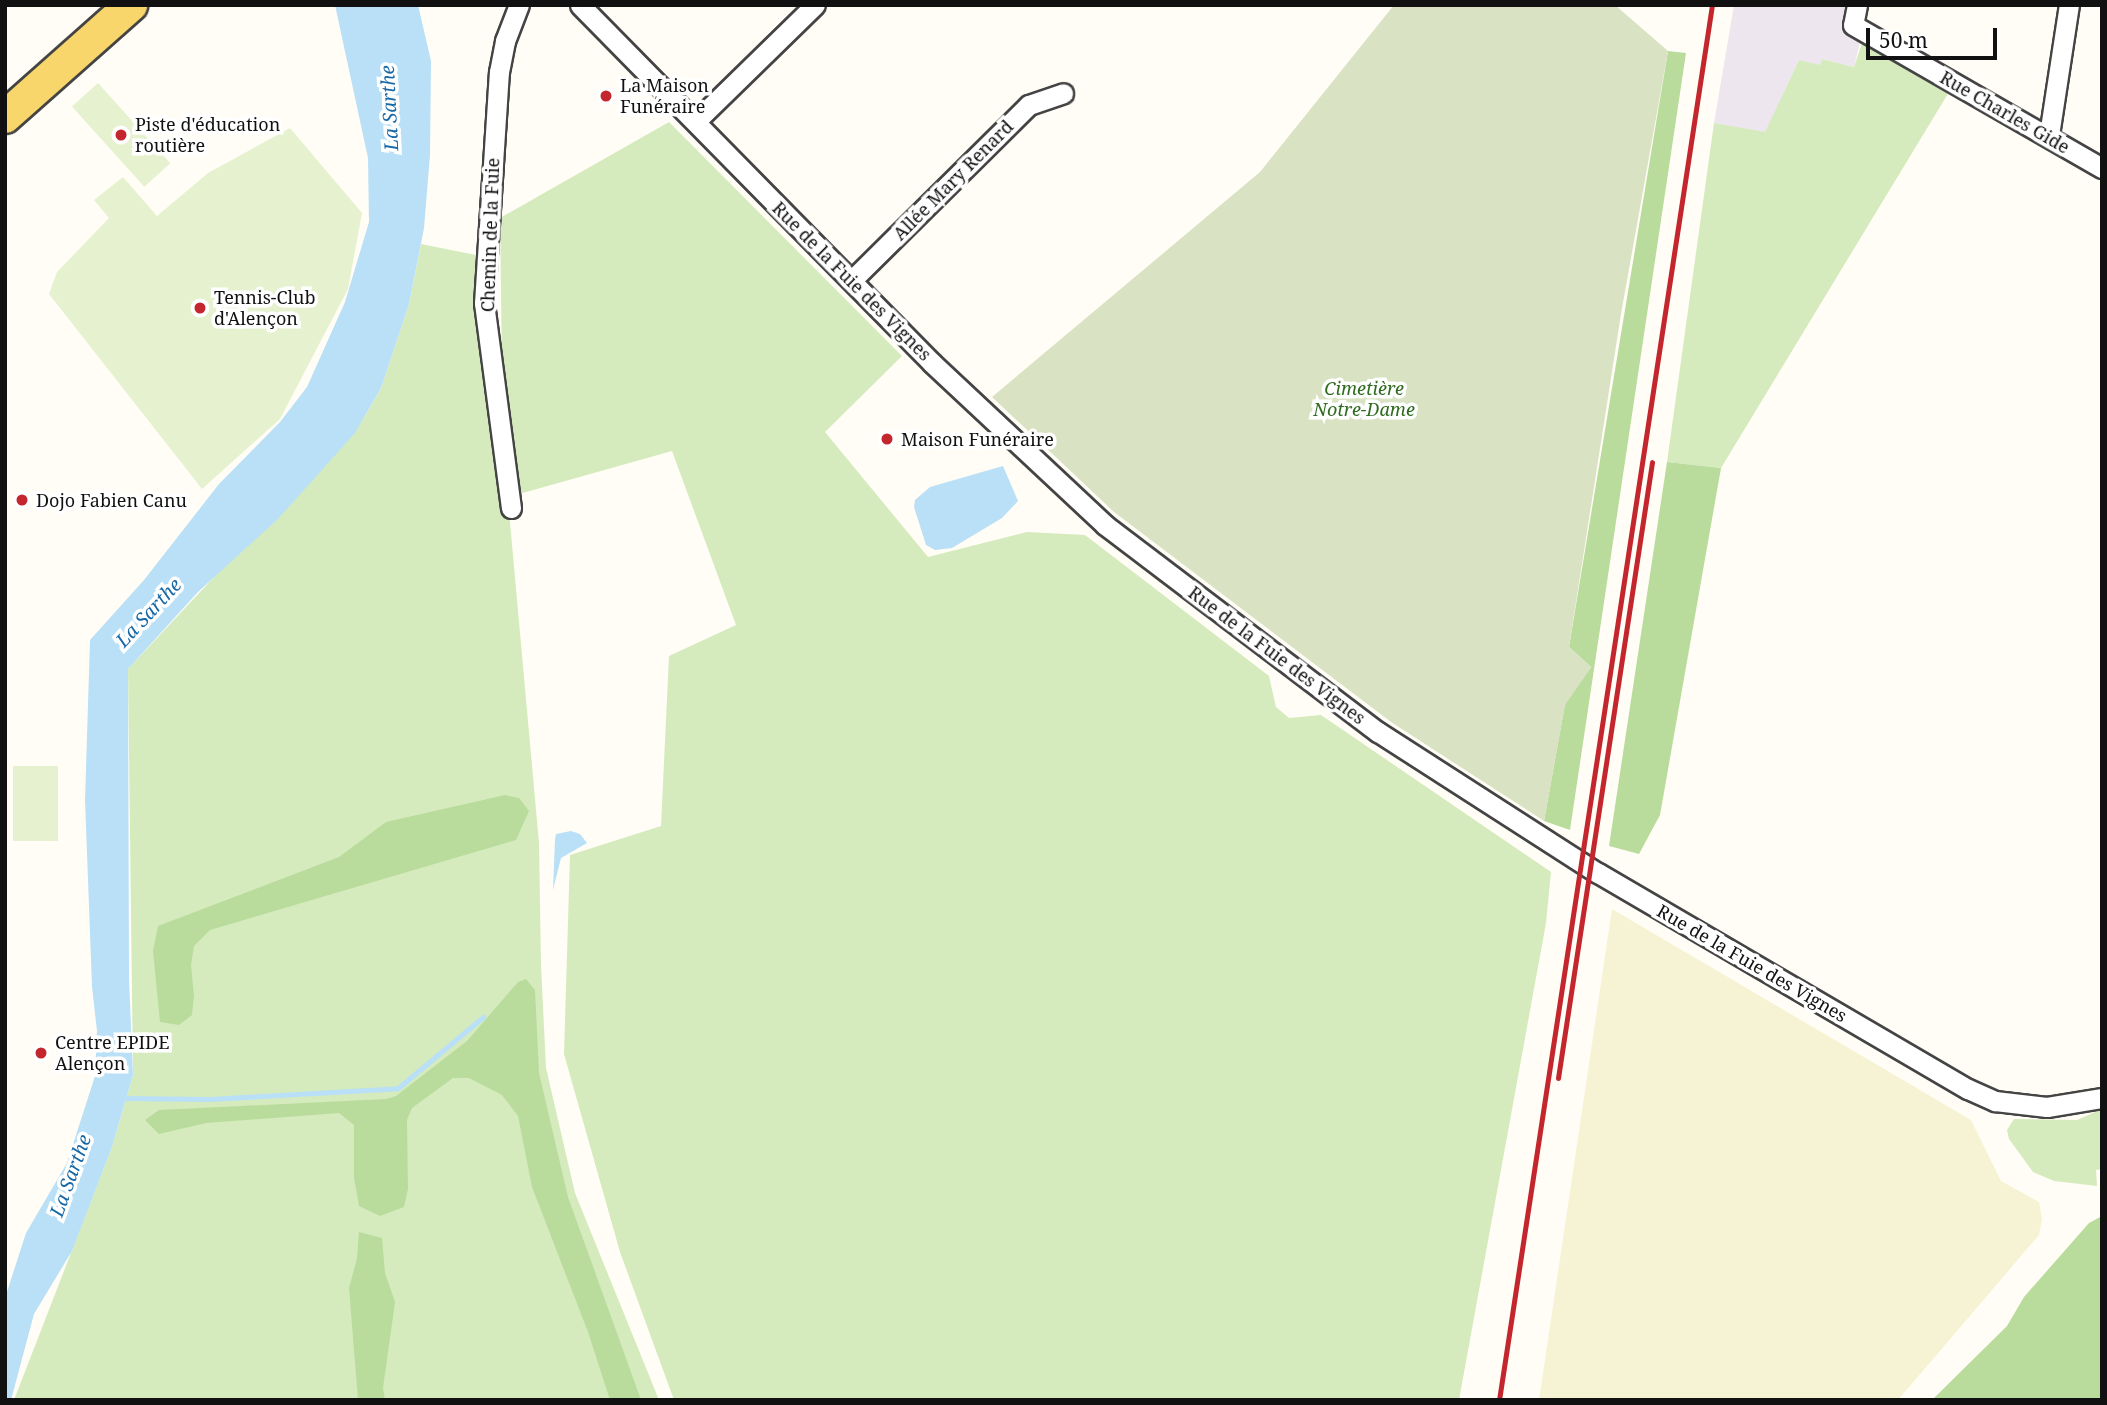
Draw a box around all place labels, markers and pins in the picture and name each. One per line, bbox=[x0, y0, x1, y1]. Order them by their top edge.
place label: La Maison Funéraire bbox=[620, 75, 709, 118]
marker: La Maison Funéraire bbox=[598, 88, 614, 104]
place label: Piste d'éducation routière bbox=[135, 114, 280, 156]
marker: Piste d'éducation routière bbox=[113, 127, 129, 143]
place label: Tennis-Club d'Alençon bbox=[214, 287, 316, 330]
marker: Tennis-Club d'Alençon bbox=[192, 300, 208, 316]
place label: Maison Funéraire bbox=[901, 428, 1054, 450]
marker: Maison Funéraire bbox=[879, 431, 895, 447]
place label: Dojo Fabien Canu bbox=[36, 489, 187, 511]
marker: Dojo Fabien Canu bbox=[14, 492, 30, 508]
place label: Centre EPIDE Alençon bbox=[55, 1032, 169, 1074]
marker: Centre EPIDE Alençon bbox=[33, 1045, 49, 1061]

